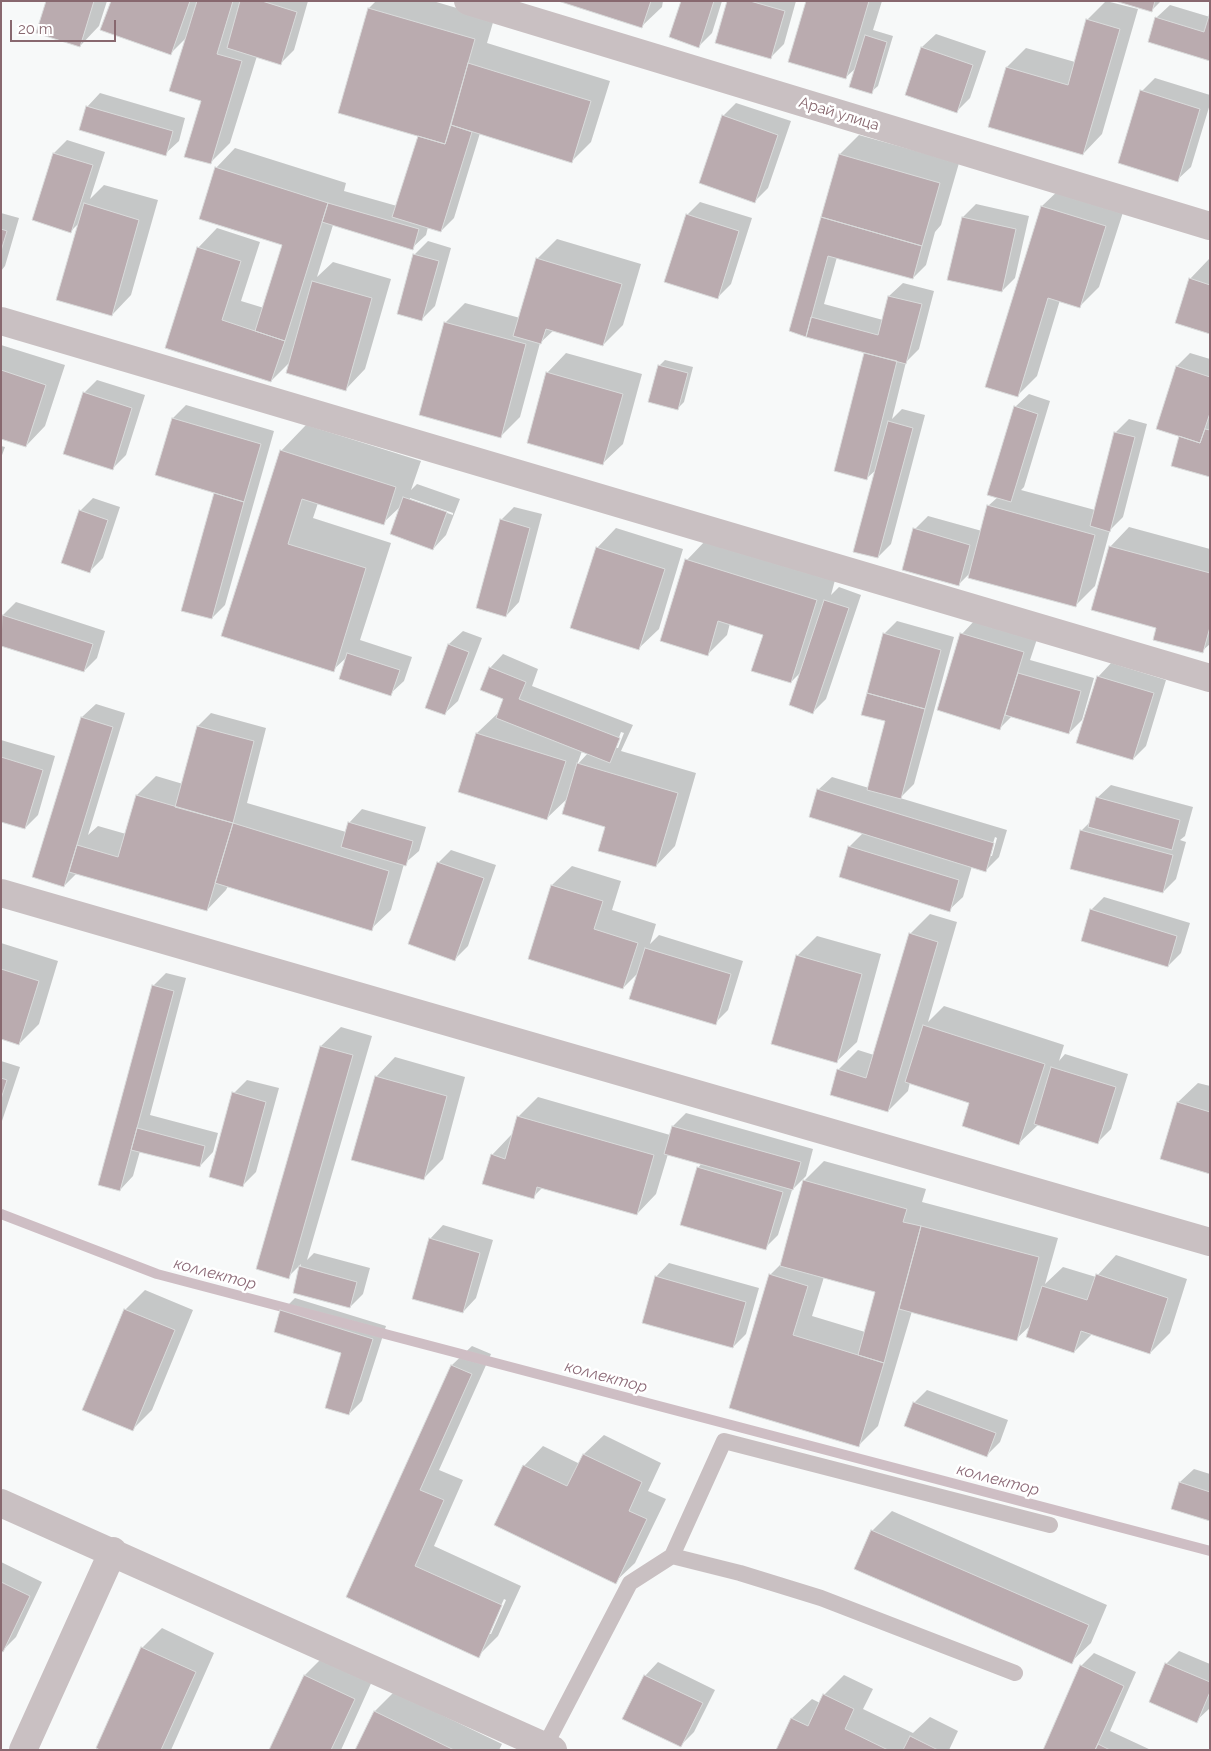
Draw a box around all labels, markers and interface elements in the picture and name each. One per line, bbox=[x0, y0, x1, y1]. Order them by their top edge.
scale bar bbox=[12, 10, 119, 42]
text: 20 m bbox=[18, 20, 53, 38]
street label: Арай улица bbox=[797, 93, 881, 135]
water label: коллектор bbox=[172, 1254, 258, 1294]
water label: коллектор bbox=[563, 1357, 649, 1397]
water label: коллектор bbox=[955, 1460, 1041, 1500]

